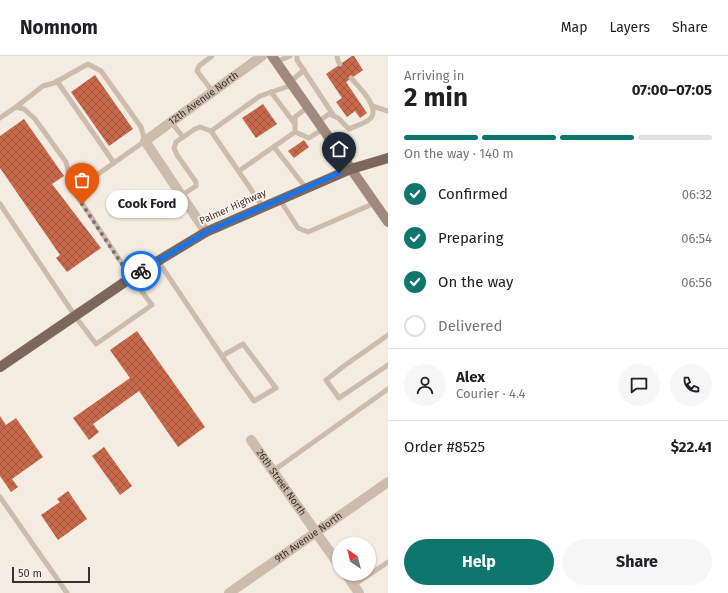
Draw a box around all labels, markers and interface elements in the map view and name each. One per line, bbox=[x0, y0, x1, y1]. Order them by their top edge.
text: Nomnom bbox=[20, 16, 98, 39]
text: Map bbox=[561, 19, 587, 36]
text: Layers bbox=[609, 19, 650, 36]
text: Share bbox=[672, 19, 708, 36]
text: Arriving in bbox=[404, 68, 464, 83]
street label: 12th Avenue North bbox=[166, 69, 241, 128]
text: 07:00–07:05 bbox=[632, 81, 712, 99]
text: 2 min bbox=[404, 82, 468, 113]
pin bbox=[322, 132, 356, 173]
icon: home bbox=[328, 138, 350, 160]
text: On the way · 140 m bbox=[404, 146, 514, 161]
pin bbox=[65, 163, 99, 204]
icon: bag bbox=[71, 169, 93, 191]
icon: check bbox=[404, 183, 426, 205]
text: Confirmed bbox=[438, 185, 508, 203]
street label: Palmer Highway bbox=[198, 187, 268, 227]
text: 06:32 bbox=[682, 187, 712, 202]
callout: Cook Ford bbox=[106, 190, 188, 218]
text: Cook Ford bbox=[118, 196, 176, 211]
icon: check bbox=[404, 227, 426, 249]
text: Preparing bbox=[438, 229, 503, 247]
text: 06:54 bbox=[681, 231, 712, 246]
courier bbox=[121, 251, 161, 291]
icon: bike bbox=[130, 260, 152, 282]
icon: check bbox=[404, 271, 426, 293]
text: On the way bbox=[438, 273, 513, 291]
text: 06:56 bbox=[681, 275, 712, 290]
text: Delivered bbox=[438, 317, 502, 335]
button: person bbox=[404, 364, 446, 406]
button: chat bbox=[618, 364, 660, 406]
button: phone bbox=[670, 364, 712, 406]
text: Alex bbox=[456, 368, 485, 386]
text: Courier · 4.4 bbox=[456, 386, 526, 401]
text: Order #8525 bbox=[404, 438, 485, 456]
text: $22.41 bbox=[671, 438, 712, 456]
street label: 26th Street North bbox=[253, 447, 308, 518]
street label: 9th Avenue North bbox=[273, 510, 345, 565]
north arrow bbox=[332, 537, 376, 581]
map controls bbox=[332, 537, 376, 581]
button: Help bbox=[404, 539, 554, 585]
button: Share bbox=[562, 539, 712, 585]
scale bar bbox=[12, 565, 90, 584]
text: 50 m bbox=[18, 567, 42, 580]

